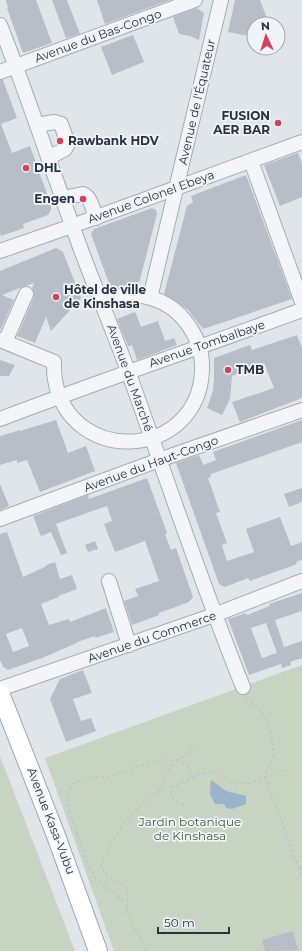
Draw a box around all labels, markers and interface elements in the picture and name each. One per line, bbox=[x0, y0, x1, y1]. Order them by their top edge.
street label: Avenue du Bas-Congo bbox=[32, 6, 163, 66]
north arrow bbox=[246, 16, 286, 56]
text: N bbox=[260, 19, 270, 33]
street label: Avenue de l'Équateur bbox=[175, 37, 218, 166]
place label: FUSION AER BAR bbox=[212, 108, 270, 137]
marker: FUSION AER BAR bbox=[273, 118, 283, 128]
place label: Rawbank HDV bbox=[68, 133, 160, 148]
marker: Rawbank HDV bbox=[55, 136, 65, 146]
place label: DHL bbox=[34, 160, 62, 175]
marker: DHL bbox=[21, 163, 31, 173]
street label: Avenue Colonel Ebeya bbox=[86, 167, 216, 226]
place label: Engen bbox=[34, 191, 75, 206]
marker: Engen bbox=[78, 194, 88, 204]
place label: Hôtel de ville de Kinshasa bbox=[64, 282, 146, 311]
marker: Hôtel de ville de Kinshasa bbox=[51, 292, 61, 302]
street label: Avenue Tombalbaye bbox=[147, 317, 267, 370]
street label: Avenue du Marché bbox=[104, 322, 157, 433]
place label: TMB bbox=[236, 362, 264, 377]
marker: TMB bbox=[223, 365, 233, 375]
street label: Avenue du Haut-Congo bbox=[82, 432, 220, 495]
street label: Avenue du Commerce bbox=[86, 607, 218, 666]
street label: Avenue Kasa-Vubu bbox=[24, 765, 79, 876]
park label: Jardin botanique de Kinshasa bbox=[138, 814, 241, 843]
scale bar bbox=[158, 909, 229, 935]
text: 50 m bbox=[164, 915, 195, 930]

